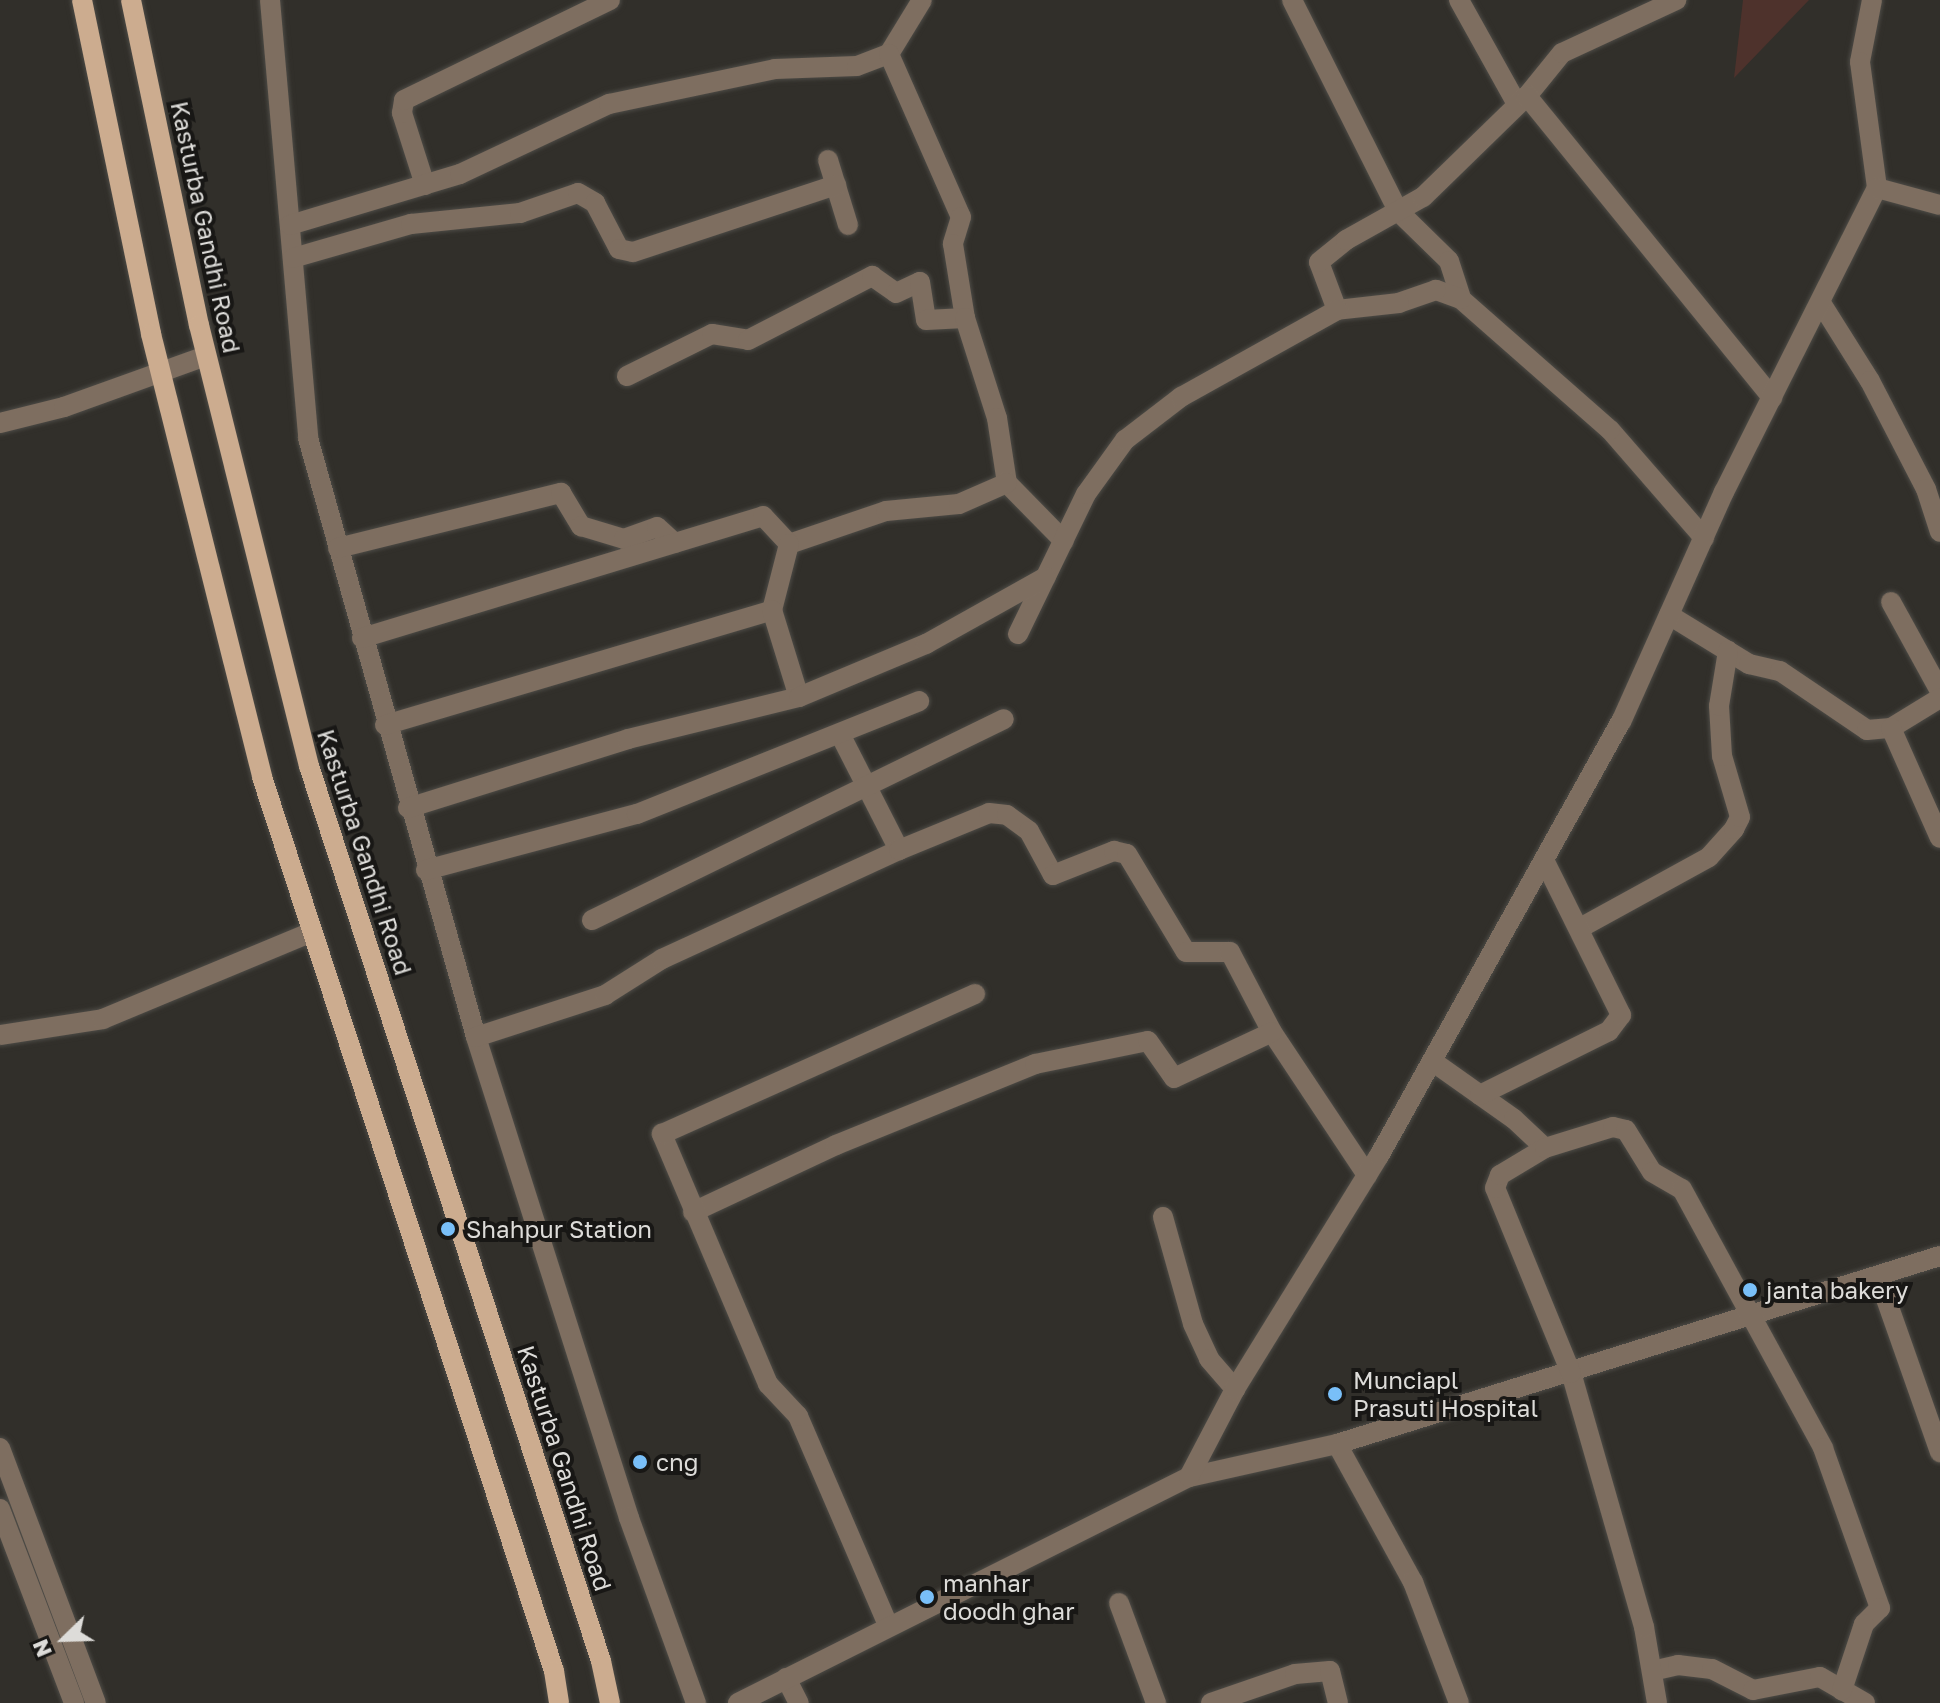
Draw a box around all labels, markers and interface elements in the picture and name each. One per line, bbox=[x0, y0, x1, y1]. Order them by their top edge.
street label: Kasturba Gandhi Road bbox=[165, 99, 247, 355]
street label: Kasturba Gandhi Road bbox=[312, 726, 418, 978]
place label: Shahpur Station bbox=[466, 1215, 652, 1243]
marker: Shahpur Station bbox=[437, 1218, 459, 1240]
place label: janta bakery bbox=[1766, 1276, 1909, 1304]
marker: janta bakery bbox=[1741, 1281, 1759, 1299]
street label: Kasturba Gandhi Road bbox=[512, 1342, 618, 1594]
place label: Munciapl Prasuti Hospital bbox=[1353, 1366, 1538, 1422]
marker: Munciapl Prasuti Hospital bbox=[1324, 1383, 1346, 1405]
place label: cng bbox=[656, 1448, 699, 1476]
marker: cng bbox=[631, 1453, 649, 1471]
place label: manhar doodh ghar bbox=[943, 1569, 1075, 1625]
marker: manhar doodh ghar bbox=[918, 1588, 936, 1606]
north arrow bbox=[24, 1599, 104, 1679]
text: N bbox=[26, 1636, 57, 1662]

